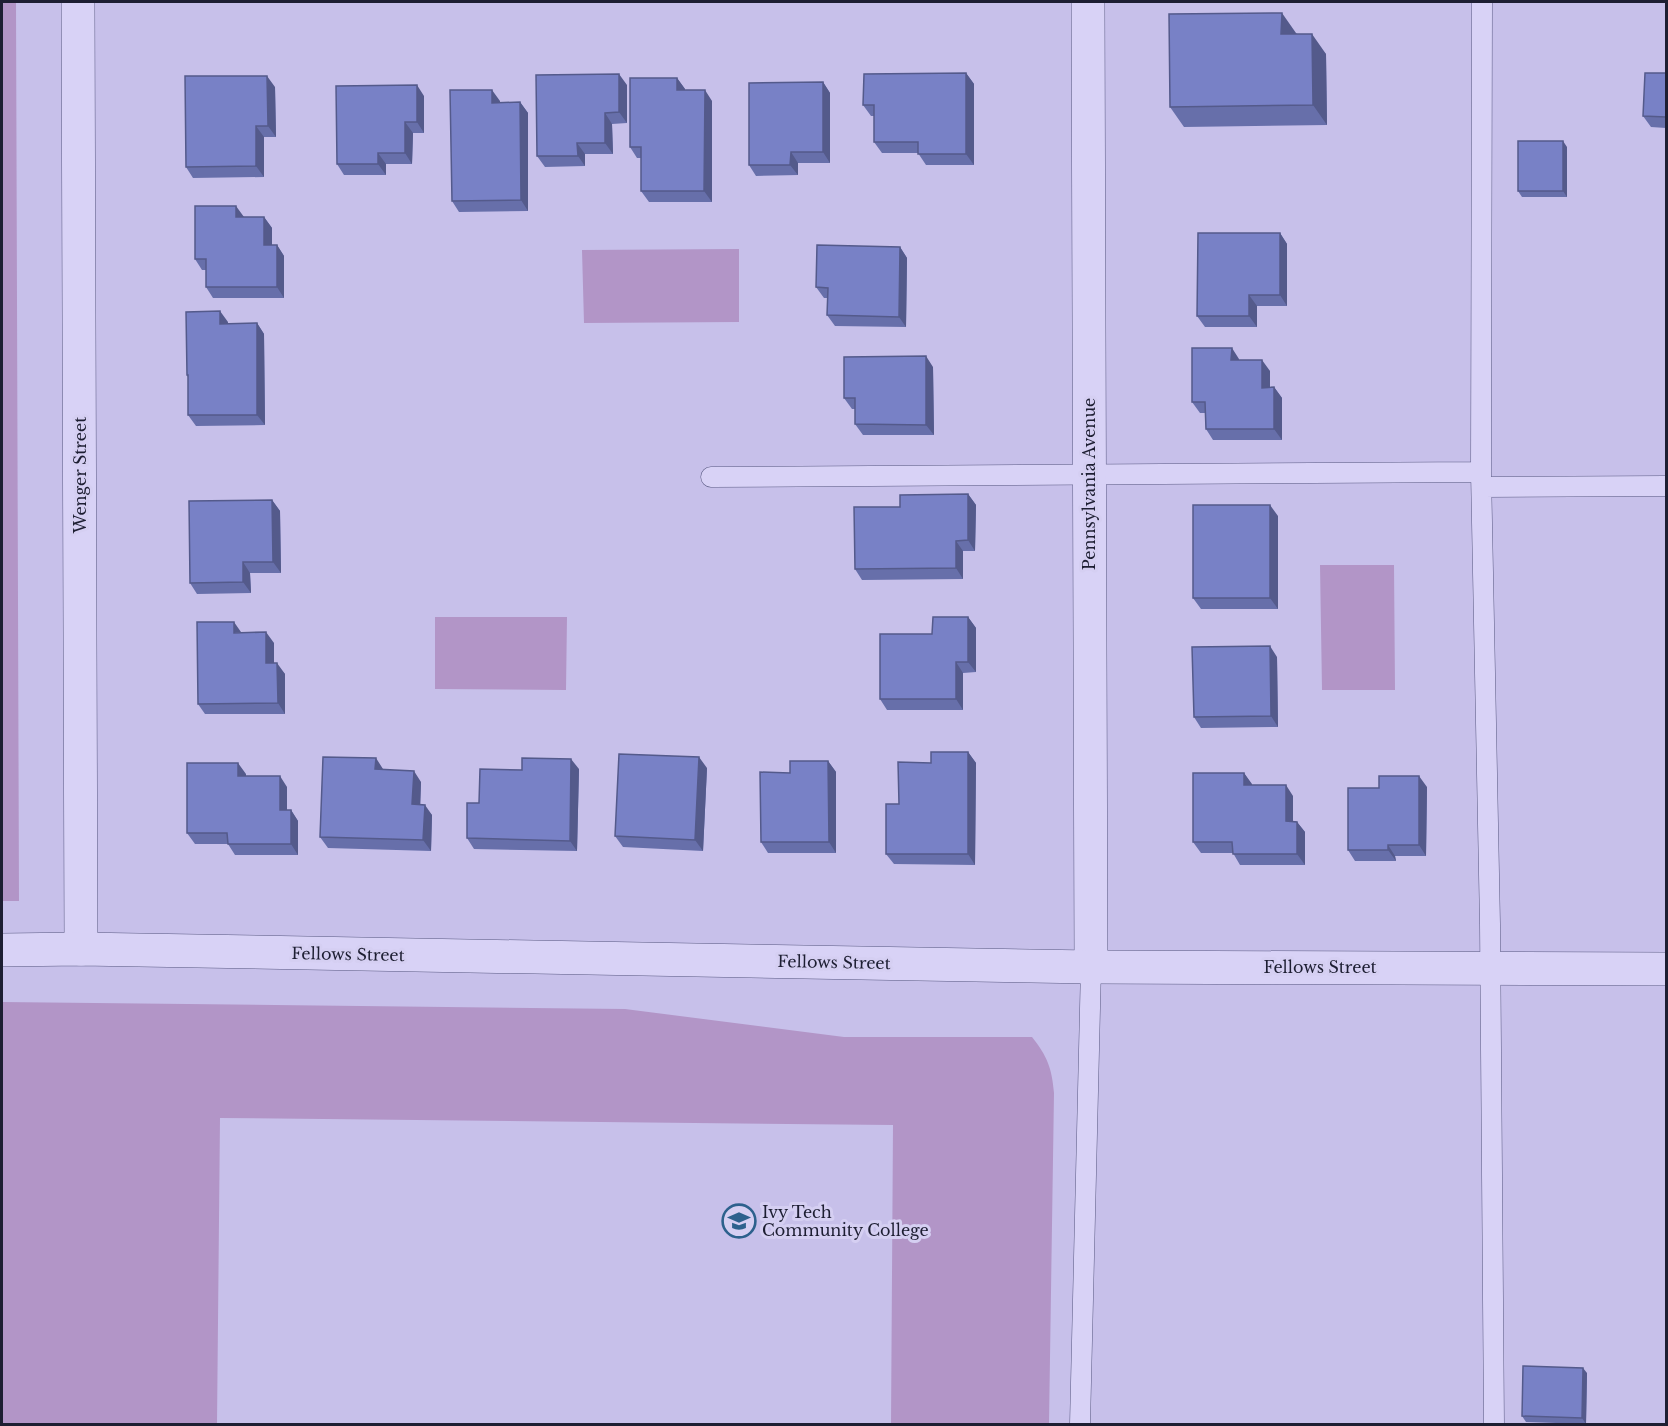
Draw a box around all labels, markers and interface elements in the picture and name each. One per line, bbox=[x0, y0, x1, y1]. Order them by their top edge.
street label: Pennsylvania Avenue bbox=[1079, 398, 1099, 570]
street label: Wenger Street bbox=[70, 417, 90, 534]
street label: Fellows Street bbox=[291, 943, 405, 965]
street label: Fellows Street bbox=[777, 951, 891, 973]
street label: Fellows Street bbox=[1263, 957, 1377, 977]
place label: Ivy Tech Community College bbox=[762, 1202, 929, 1240]
school or university icon: Ivy Tech Community College bbox=[721, 1203, 757, 1239]

